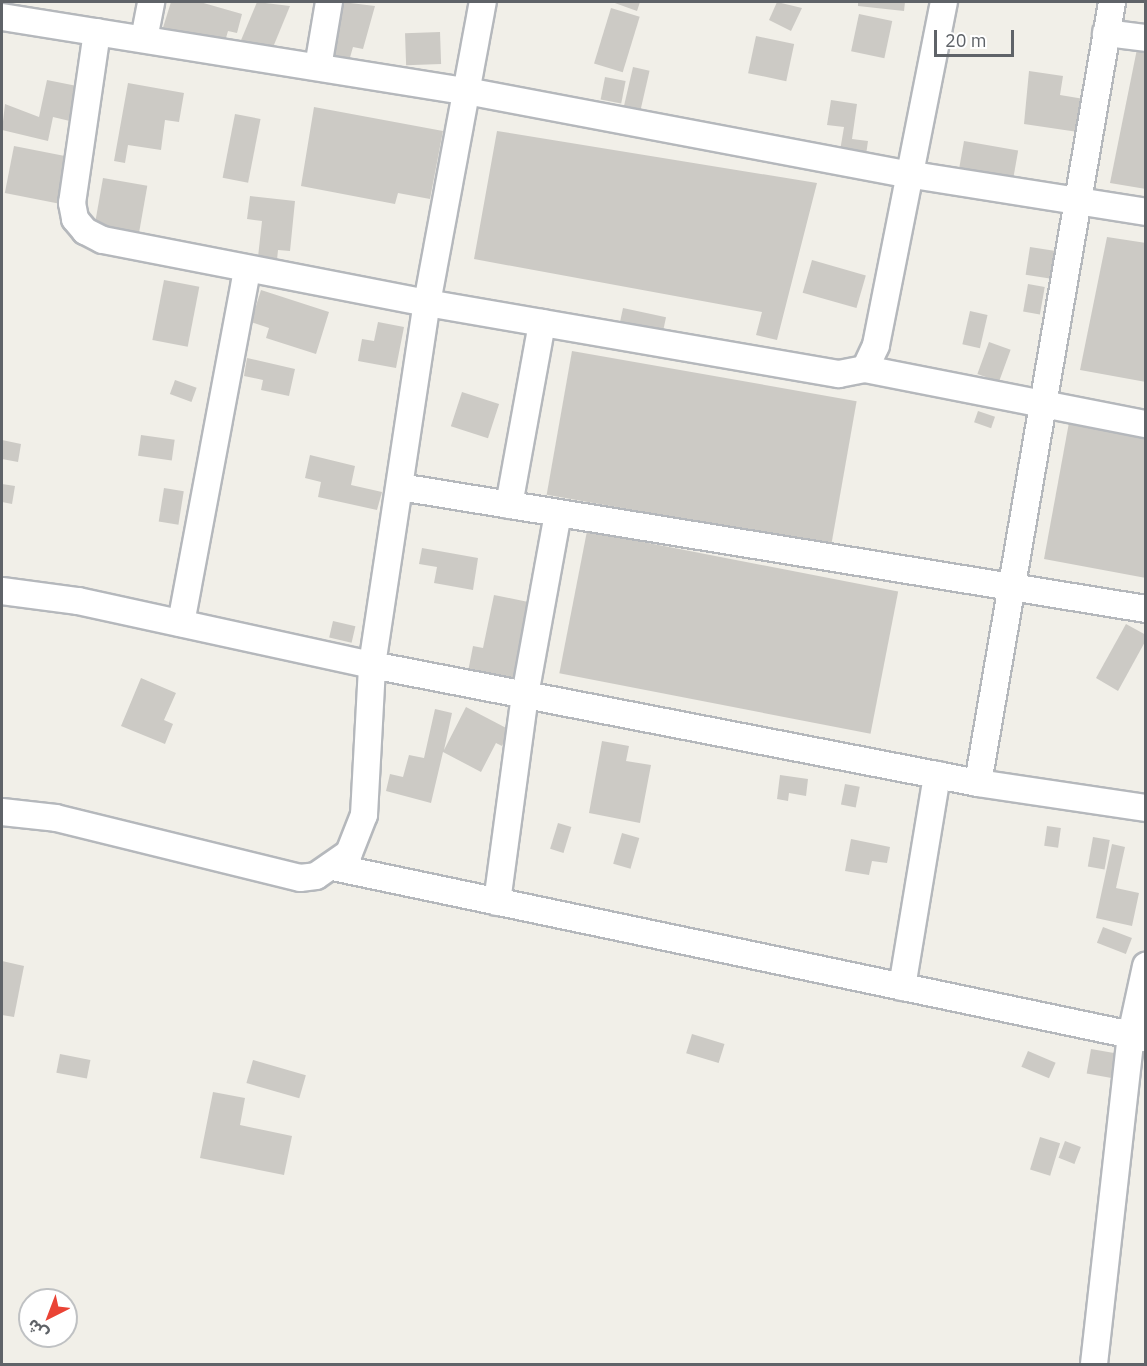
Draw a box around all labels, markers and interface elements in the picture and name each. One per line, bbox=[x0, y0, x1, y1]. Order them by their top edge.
scale bar bbox=[937, 18, 1016, 56]
text: 20 m bbox=[945, 29, 987, 52]
north arrow bbox=[18, 1288, 78, 1348]
text: ش bbox=[22, 1315, 52, 1345]

